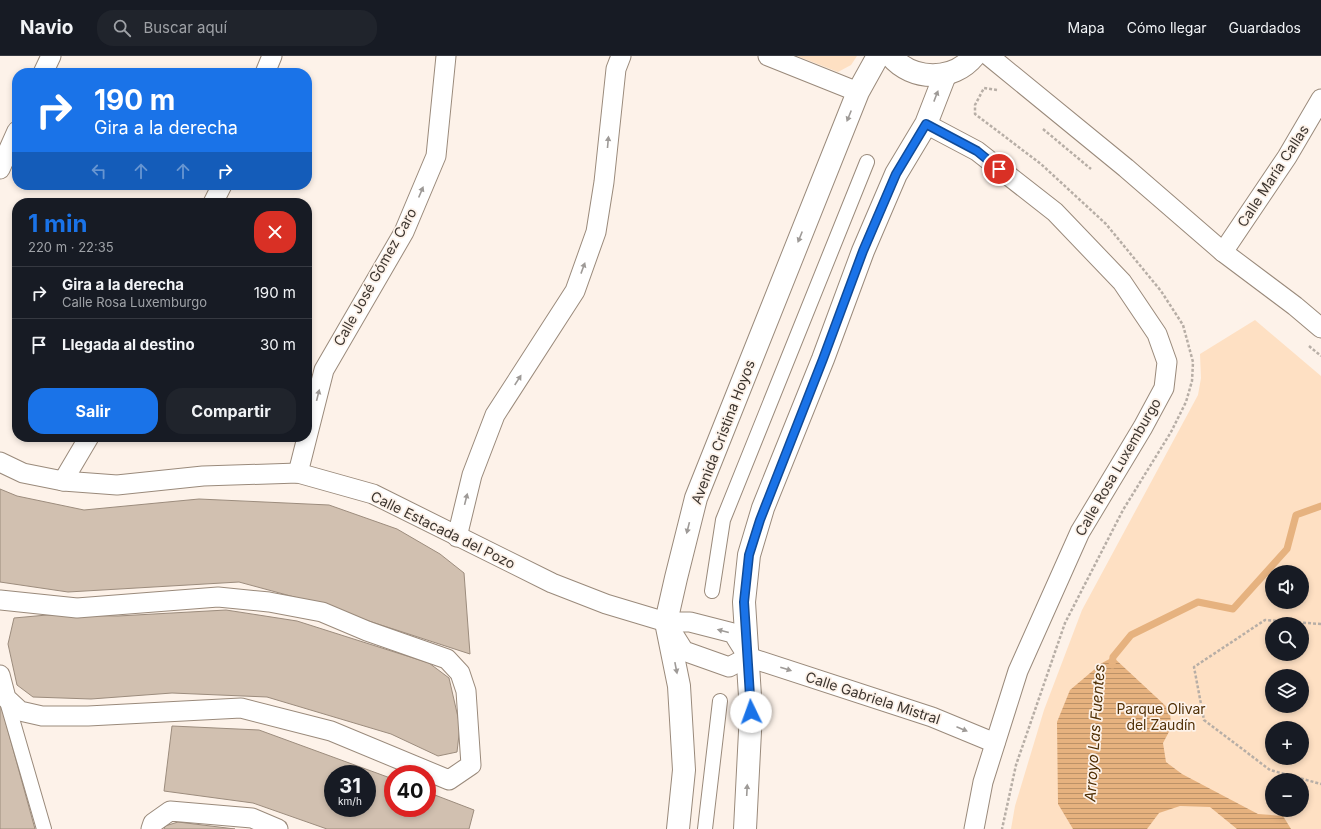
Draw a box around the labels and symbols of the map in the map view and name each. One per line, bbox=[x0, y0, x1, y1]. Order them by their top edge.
one-way arrow bbox=[934, 90, 940, 102]
one-way arrow bbox=[845, 111, 851, 123]
street label: Calle María Callas bbox=[1233, 121, 1312, 230]
one-way arrow bbox=[604, 136, 611, 148]
pin bbox=[982, 152, 1016, 186]
one-way arrow bbox=[418, 186, 424, 198]
street label: Calle José Gómez Caro bbox=[330, 205, 420, 349]
one-way arrow bbox=[797, 231, 803, 243]
one-way arrow bbox=[580, 262, 586, 274]
street label: Avenida Cristina Hoyos bbox=[687, 357, 758, 506]
one-way arrow bbox=[514, 375, 522, 386]
one-way arrow bbox=[315, 389, 321, 401]
street label: Calle Rosa Luxemburgo bbox=[1071, 395, 1164, 539]
street label: Calle Estacada del Pozo bbox=[368, 487, 518, 572]
one-way arrow bbox=[464, 493, 470, 505]
one-way arrow bbox=[685, 522, 691, 534]
one-way arrow bbox=[717, 627, 729, 633]
one-way arrow bbox=[673, 662, 679, 674]
water label: Arroyo Las Fuentes bbox=[1080, 664, 1109, 803]
one-way arrow bbox=[780, 666, 792, 672]
street label: Calle Gabriela Mistral bbox=[804, 668, 943, 727]
position arrow bbox=[730, 691, 772, 733]
park label: Parque Olivar del Zaudín bbox=[1116, 700, 1206, 733]
one-way arrow bbox=[956, 726, 967, 732]
speed limit sign: 40 bbox=[384, 765, 436, 817]
one-way arrow bbox=[744, 784, 751, 796]

